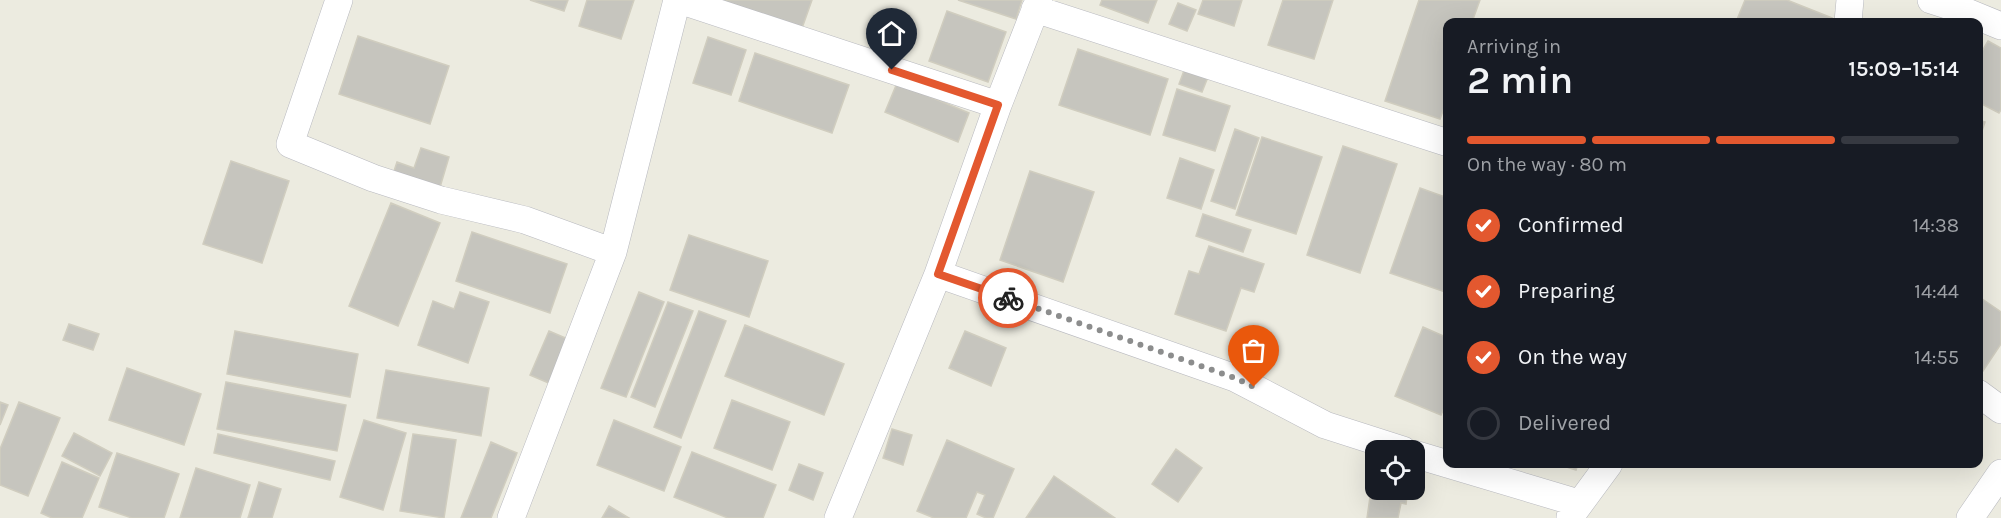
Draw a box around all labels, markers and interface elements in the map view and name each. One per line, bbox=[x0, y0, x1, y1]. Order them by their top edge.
pin bbox=[866, 8, 917, 70]
icon: home bbox=[875, 17, 908, 50]
text: Arriving in bbox=[1467, 35, 1561, 58]
text: 15:09–15:14 bbox=[1848, 56, 1959, 82]
text: 2 min bbox=[1467, 57, 1573, 103]
text: On the way · 80 m bbox=[1467, 153, 1627, 176]
icon: check bbox=[1467, 209, 1500, 242]
text: Confirmed bbox=[1518, 212, 1624, 238]
text: 14:38 bbox=[1913, 214, 1959, 237]
courier bbox=[978, 268, 1038, 328]
icon: check bbox=[1467, 275, 1500, 308]
text: Preparing bbox=[1518, 278, 1615, 304]
text: 14:44 bbox=[1914, 280, 1959, 303]
icon: bike bbox=[992, 282, 1025, 315]
pin bbox=[1228, 325, 1279, 387]
icon: bag bbox=[1237, 334, 1270, 367]
icon: check bbox=[1467, 341, 1500, 374]
text: On the way bbox=[1518, 344, 1627, 370]
text: 14:55 bbox=[1914, 346, 1959, 369]
text: Delivered bbox=[1518, 410, 1611, 436]
map controls bbox=[1365, 440, 1425, 500]
button: locate bbox=[1365, 440, 1425, 500]

